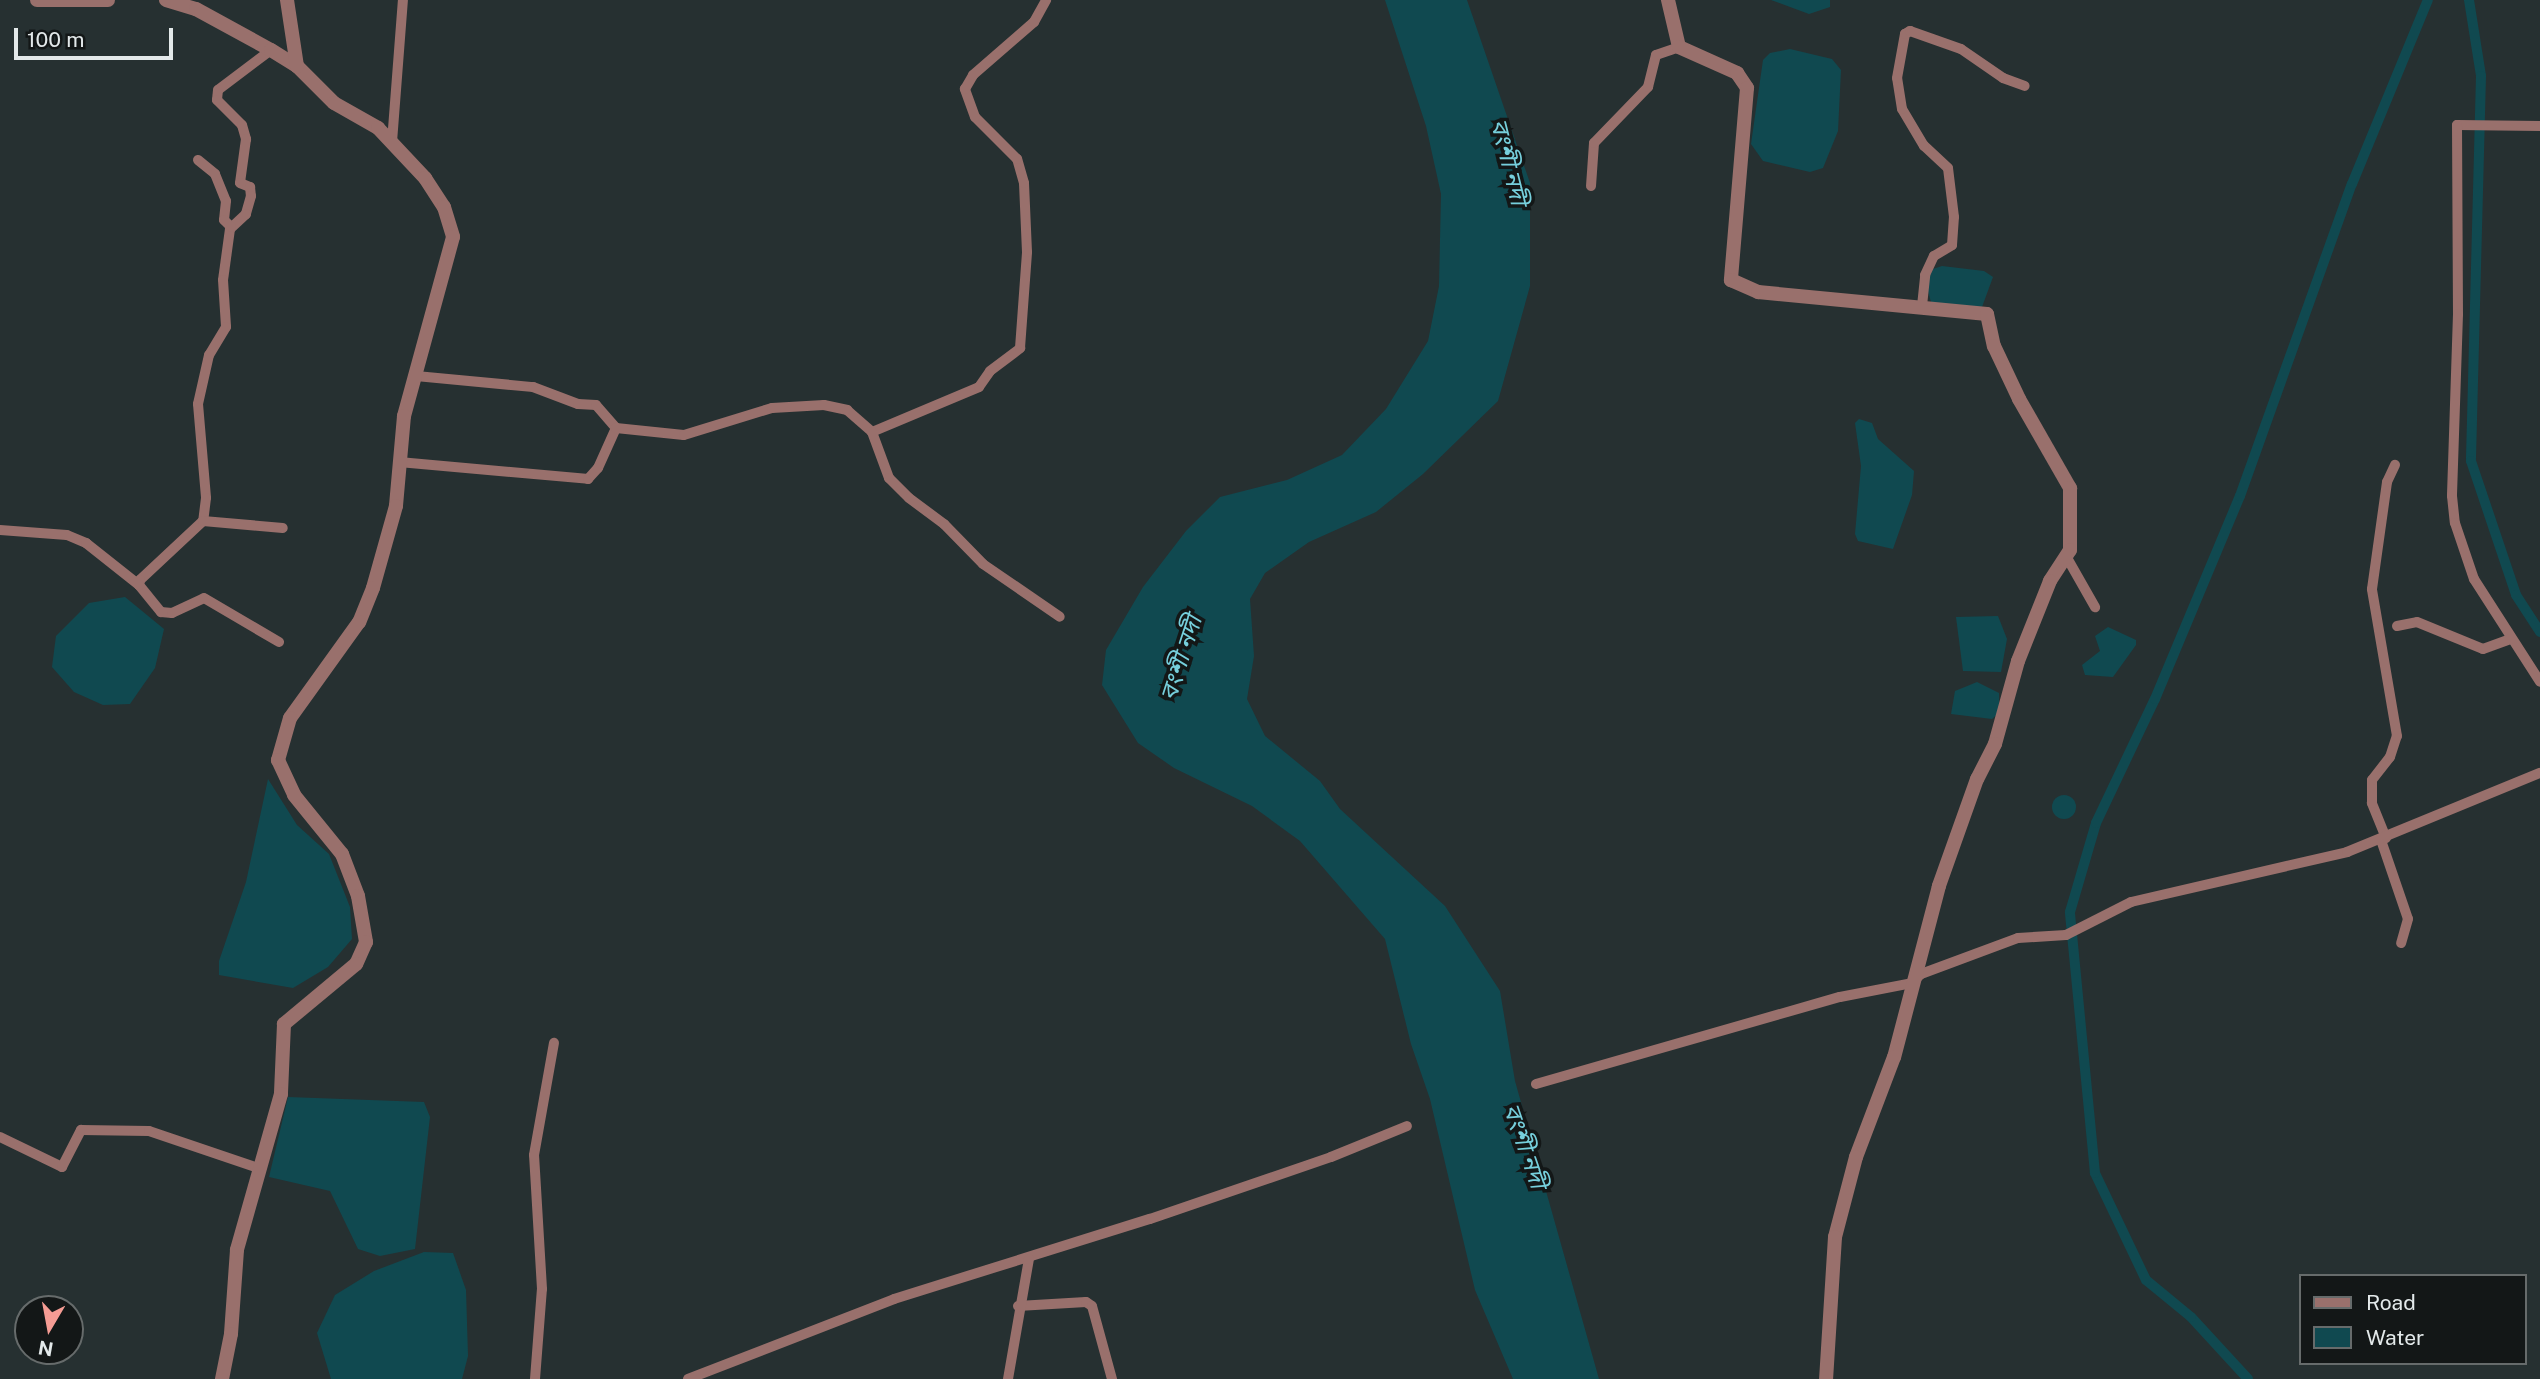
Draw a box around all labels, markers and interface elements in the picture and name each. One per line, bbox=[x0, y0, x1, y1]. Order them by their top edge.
scale bar bbox=[18, 14, 177, 58]
text: 100 m bbox=[27, 27, 84, 52]
water label: বংশী নদী bbox=[1484, 116, 1534, 208]
water label: বংশী নদী bbox=[1154, 612, 1208, 704]
water label: বংশী নদী bbox=[1497, 1100, 1553, 1192]
legend bbox=[2298, 1274, 2526, 1365]
text: Road bbox=[2366, 1290, 2416, 1315]
north arrow bbox=[14, 1295, 84, 1365]
text: Water bbox=[2366, 1325, 2424, 1350]
text: N bbox=[36, 1337, 55, 1361]

